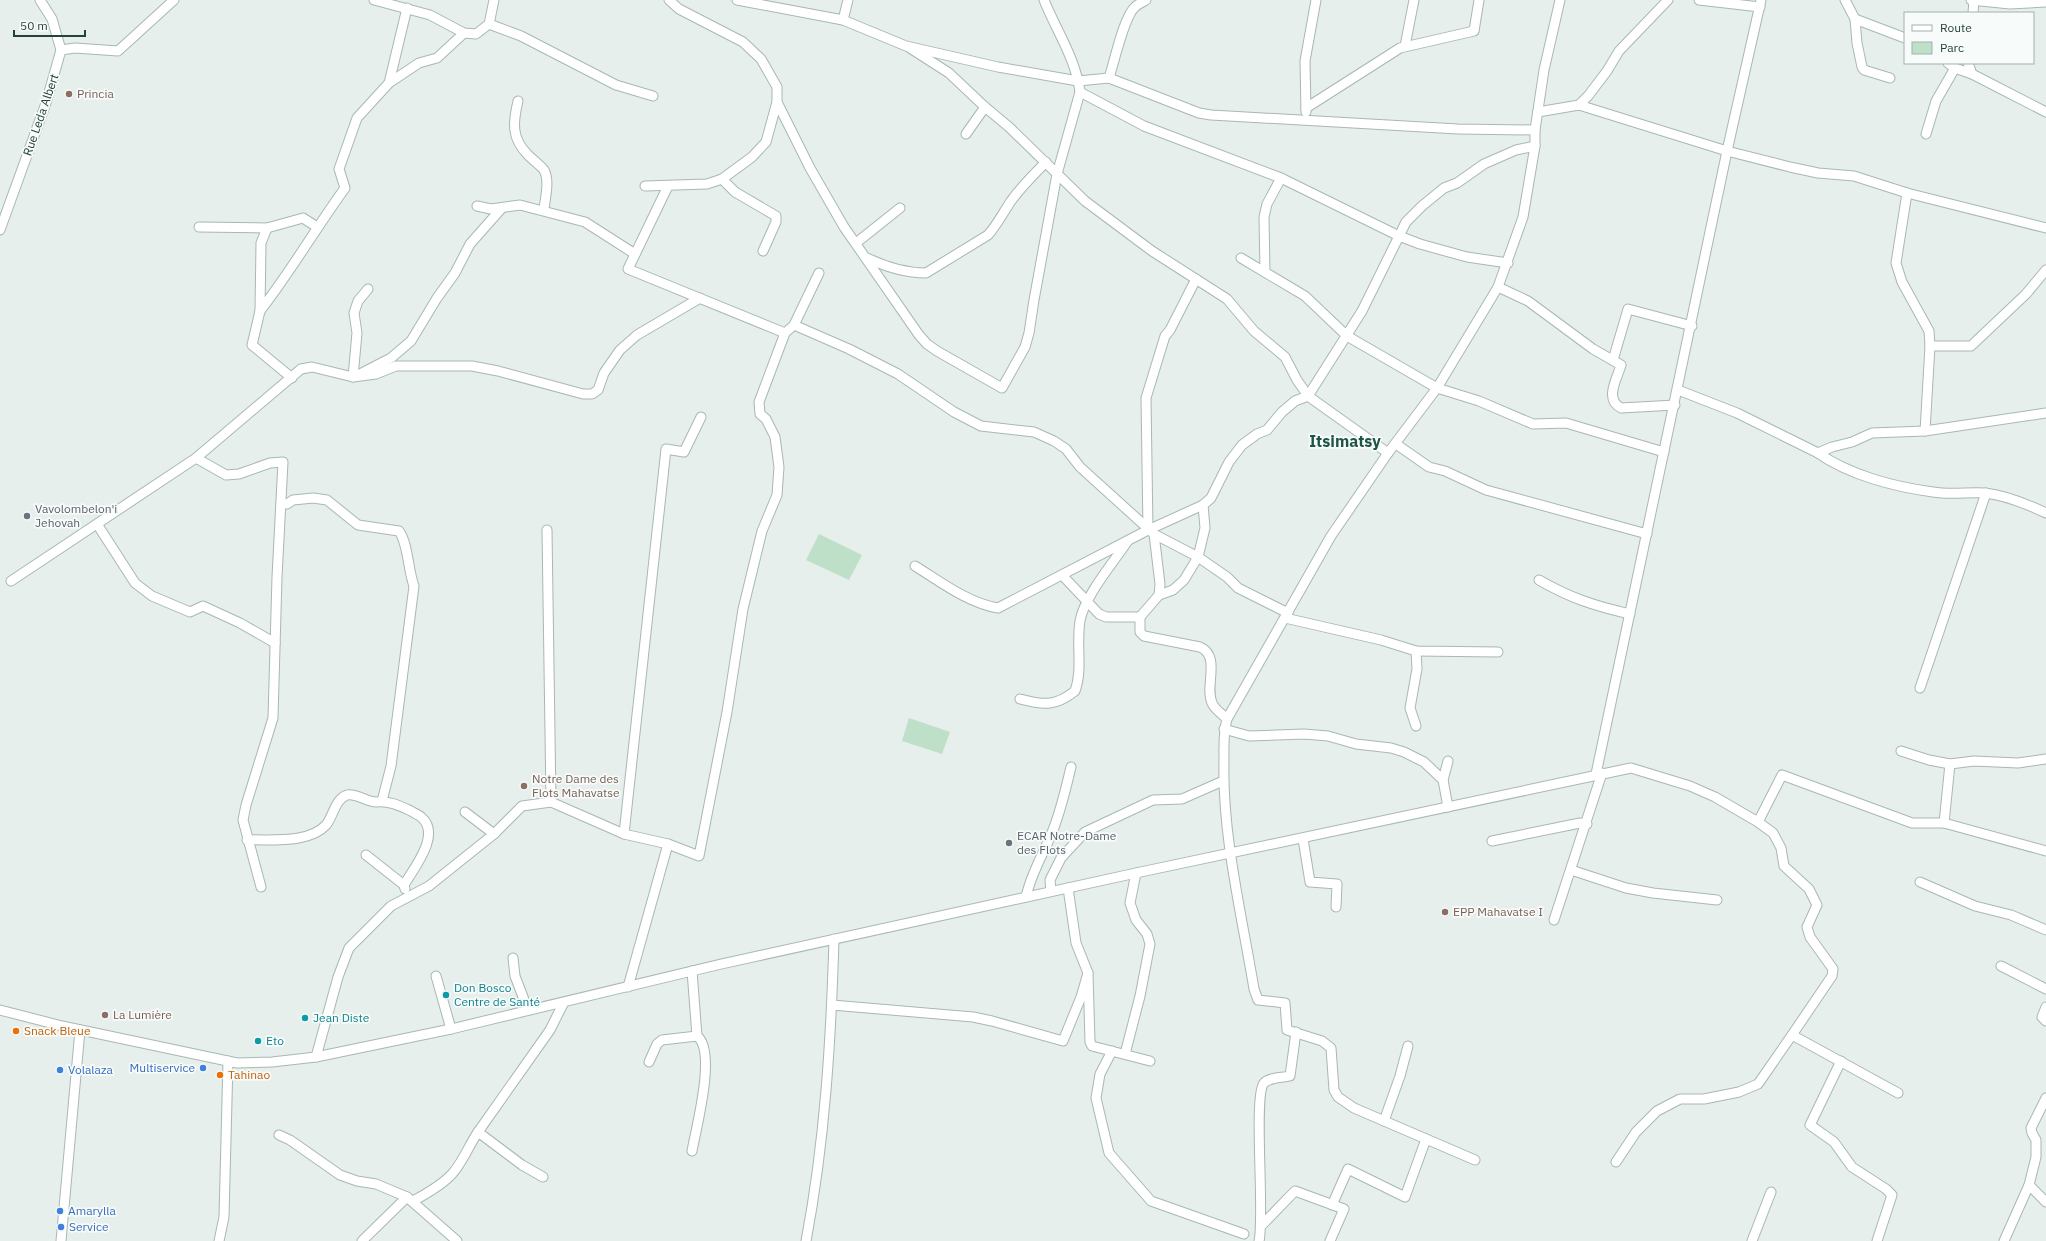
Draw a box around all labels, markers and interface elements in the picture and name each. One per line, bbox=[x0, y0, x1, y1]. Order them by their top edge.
scale bar bbox=[14, 12, 85, 38]
legend bbox=[1904, 12, 2034, 64]
text: 50 m bbox=[20, 18, 48, 33]
text: Route bbox=[1940, 20, 1972, 35]
text: Parc bbox=[1940, 40, 1964, 55]
street label: Rue Leda Albert bbox=[19, 72, 62, 158]
place label: Princia bbox=[77, 86, 114, 101]
marker: Princia bbox=[64, 89, 74, 99]
district label: Itsimatsy bbox=[1309, 431, 1381, 451]
place label: Vavolombelon'i Jehovah bbox=[35, 501, 117, 530]
marker: Vavolombelon'i Jehovah bbox=[22, 511, 32, 521]
place label: Notre Dame des Flots Mahavatse bbox=[532, 771, 620, 800]
marker: Notre Dame des Flots Mahavatse bbox=[519, 781, 529, 791]
place label: ECAR Notre-Dame des Flots bbox=[1017, 828, 1117, 857]
marker: ECAR Notre-Dame des Flots bbox=[1004, 838, 1014, 848]
place label: EPP Mahavatse I bbox=[1453, 904, 1543, 919]
marker: EPP Mahavatse I bbox=[1440, 907, 1450, 917]
place label: Don Bosco Centre de Santé bbox=[454, 980, 541, 1009]
marker: Don Bosco Centre de Santé bbox=[441, 990, 451, 1000]
place label: La Lumière bbox=[113, 1007, 172, 1022]
marker: La Lumière bbox=[100, 1010, 110, 1020]
place label: Jean Diste bbox=[313, 1010, 370, 1025]
marker: Jean Diste bbox=[300, 1013, 310, 1023]
place label: Snack Bleue bbox=[24, 1023, 91, 1038]
marker: Snack Bleue bbox=[11, 1026, 21, 1036]
place label: Eto bbox=[266, 1033, 284, 1048]
marker: Eto bbox=[253, 1036, 263, 1046]
place label: Multiservice bbox=[130, 1060, 195, 1075]
place label: Volalaza bbox=[68, 1062, 114, 1077]
marker: Multiservice bbox=[198, 1063, 208, 1073]
marker: Volalaza bbox=[55, 1065, 65, 1075]
place label: Tahinao bbox=[228, 1067, 270, 1082]
marker: Tahinao bbox=[215, 1070, 225, 1080]
place label: Amarylla bbox=[68, 1203, 117, 1218]
marker: Amarylla bbox=[55, 1206, 65, 1216]
place label: Service bbox=[69, 1219, 109, 1234]
marker: Service bbox=[56, 1222, 66, 1232]

